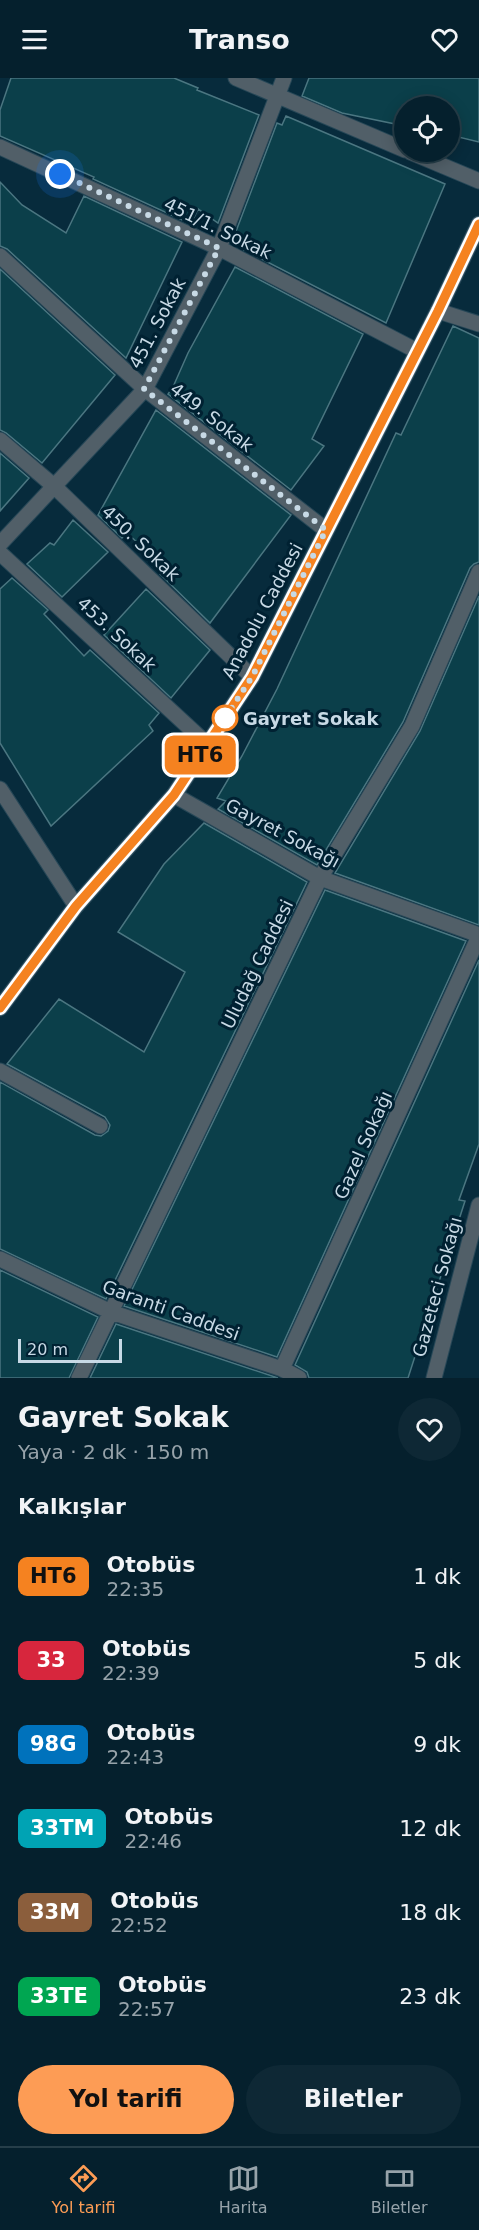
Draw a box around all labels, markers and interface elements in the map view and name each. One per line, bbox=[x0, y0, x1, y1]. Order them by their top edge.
icon: menu bbox=[18, 23, 51, 56]
icon: heart bbox=[428, 23, 461, 56]
text: Transo bbox=[189, 24, 290, 55]
map controls bbox=[394, 96, 460, 162]
button: locate bbox=[394, 96, 460, 162]
your location bbox=[45, 159, 75, 189]
street label: 451/1. Sokak bbox=[161, 193, 276, 263]
street label: 451. Sokak bbox=[124, 274, 190, 372]
street label: 449. Sokak bbox=[166, 378, 258, 456]
street label: 450. Sokak bbox=[98, 501, 185, 586]
street label: Anadolu Caddesi bbox=[217, 539, 307, 683]
street label: 453. Sokak bbox=[73, 592, 161, 676]
marker: Gayret Sokak bbox=[212, 705, 238, 731]
place label: Gayret Sokak bbox=[243, 708, 380, 729]
line badge: HT6 bbox=[166, 736, 234, 774]
text: HT6 bbox=[177, 743, 223, 767]
street label: Gayret Sokağı bbox=[222, 794, 344, 872]
street label: Uludağ Caddesi bbox=[217, 896, 297, 1032]
street label: Gazel Sokağı bbox=[330, 1088, 396, 1202]
street label: Gazeteci Sokağı bbox=[408, 1215, 466, 1359]
street label: Garanti Caddesi bbox=[100, 1275, 242, 1345]
scale bar bbox=[18, 1336, 122, 1364]
text: 20 m bbox=[27, 1340, 68, 1359]
button: heart bbox=[398, 1398, 461, 1461]
text: Gayret Sokak bbox=[18, 1401, 229, 1434]
text: Yaya · 2 dk · 150 m bbox=[18, 1440, 209, 1464]
text: Kalkışlar bbox=[18, 1494, 126, 1519]
text: Otobüs bbox=[107, 1552, 195, 1577]
text: HT6 bbox=[30, 1564, 77, 1588]
text: 1 dk bbox=[413, 1564, 461, 1589]
text: 22:35 bbox=[107, 1577, 164, 1601]
text: Otobüs bbox=[102, 1636, 191, 1661]
text: 33 bbox=[36, 1648, 66, 1672]
text: 5 dk bbox=[413, 1648, 461, 1673]
text: 22:39 bbox=[102, 1661, 160, 1685]
text: Otobüs bbox=[106, 1720, 195, 1745]
text: 98G bbox=[30, 1732, 76, 1756]
text: 9 dk bbox=[413, 1732, 461, 1757]
text: 22:43 bbox=[106, 1745, 164, 1769]
text: Otobüs bbox=[124, 1804, 213, 1829]
text: 33TM bbox=[30, 1816, 94, 1840]
text: 12 dk bbox=[399, 1816, 461, 1841]
text: 22:46 bbox=[124, 1829, 182, 1853]
text: Otobüs bbox=[110, 1888, 199, 1913]
text: 33M bbox=[30, 1900, 80, 1924]
text: 18 dk bbox=[399, 1900, 461, 1925]
text: 22:52 bbox=[110, 1913, 168, 1937]
text: Otobüs bbox=[118, 1972, 207, 1997]
text: 33TE bbox=[30, 1984, 88, 2008]
text: 23 dk bbox=[399, 1984, 461, 2009]
text: 22:57 bbox=[118, 1997, 176, 2021]
button: Yol tarifi bbox=[18, 2065, 234, 2134]
button: Biletler bbox=[246, 2065, 461, 2134]
tab: Yol tarifi bbox=[52, 2162, 116, 2217]
tab: Harita bbox=[219, 2162, 268, 2217]
tab: Biletler bbox=[371, 2162, 427, 2217]

